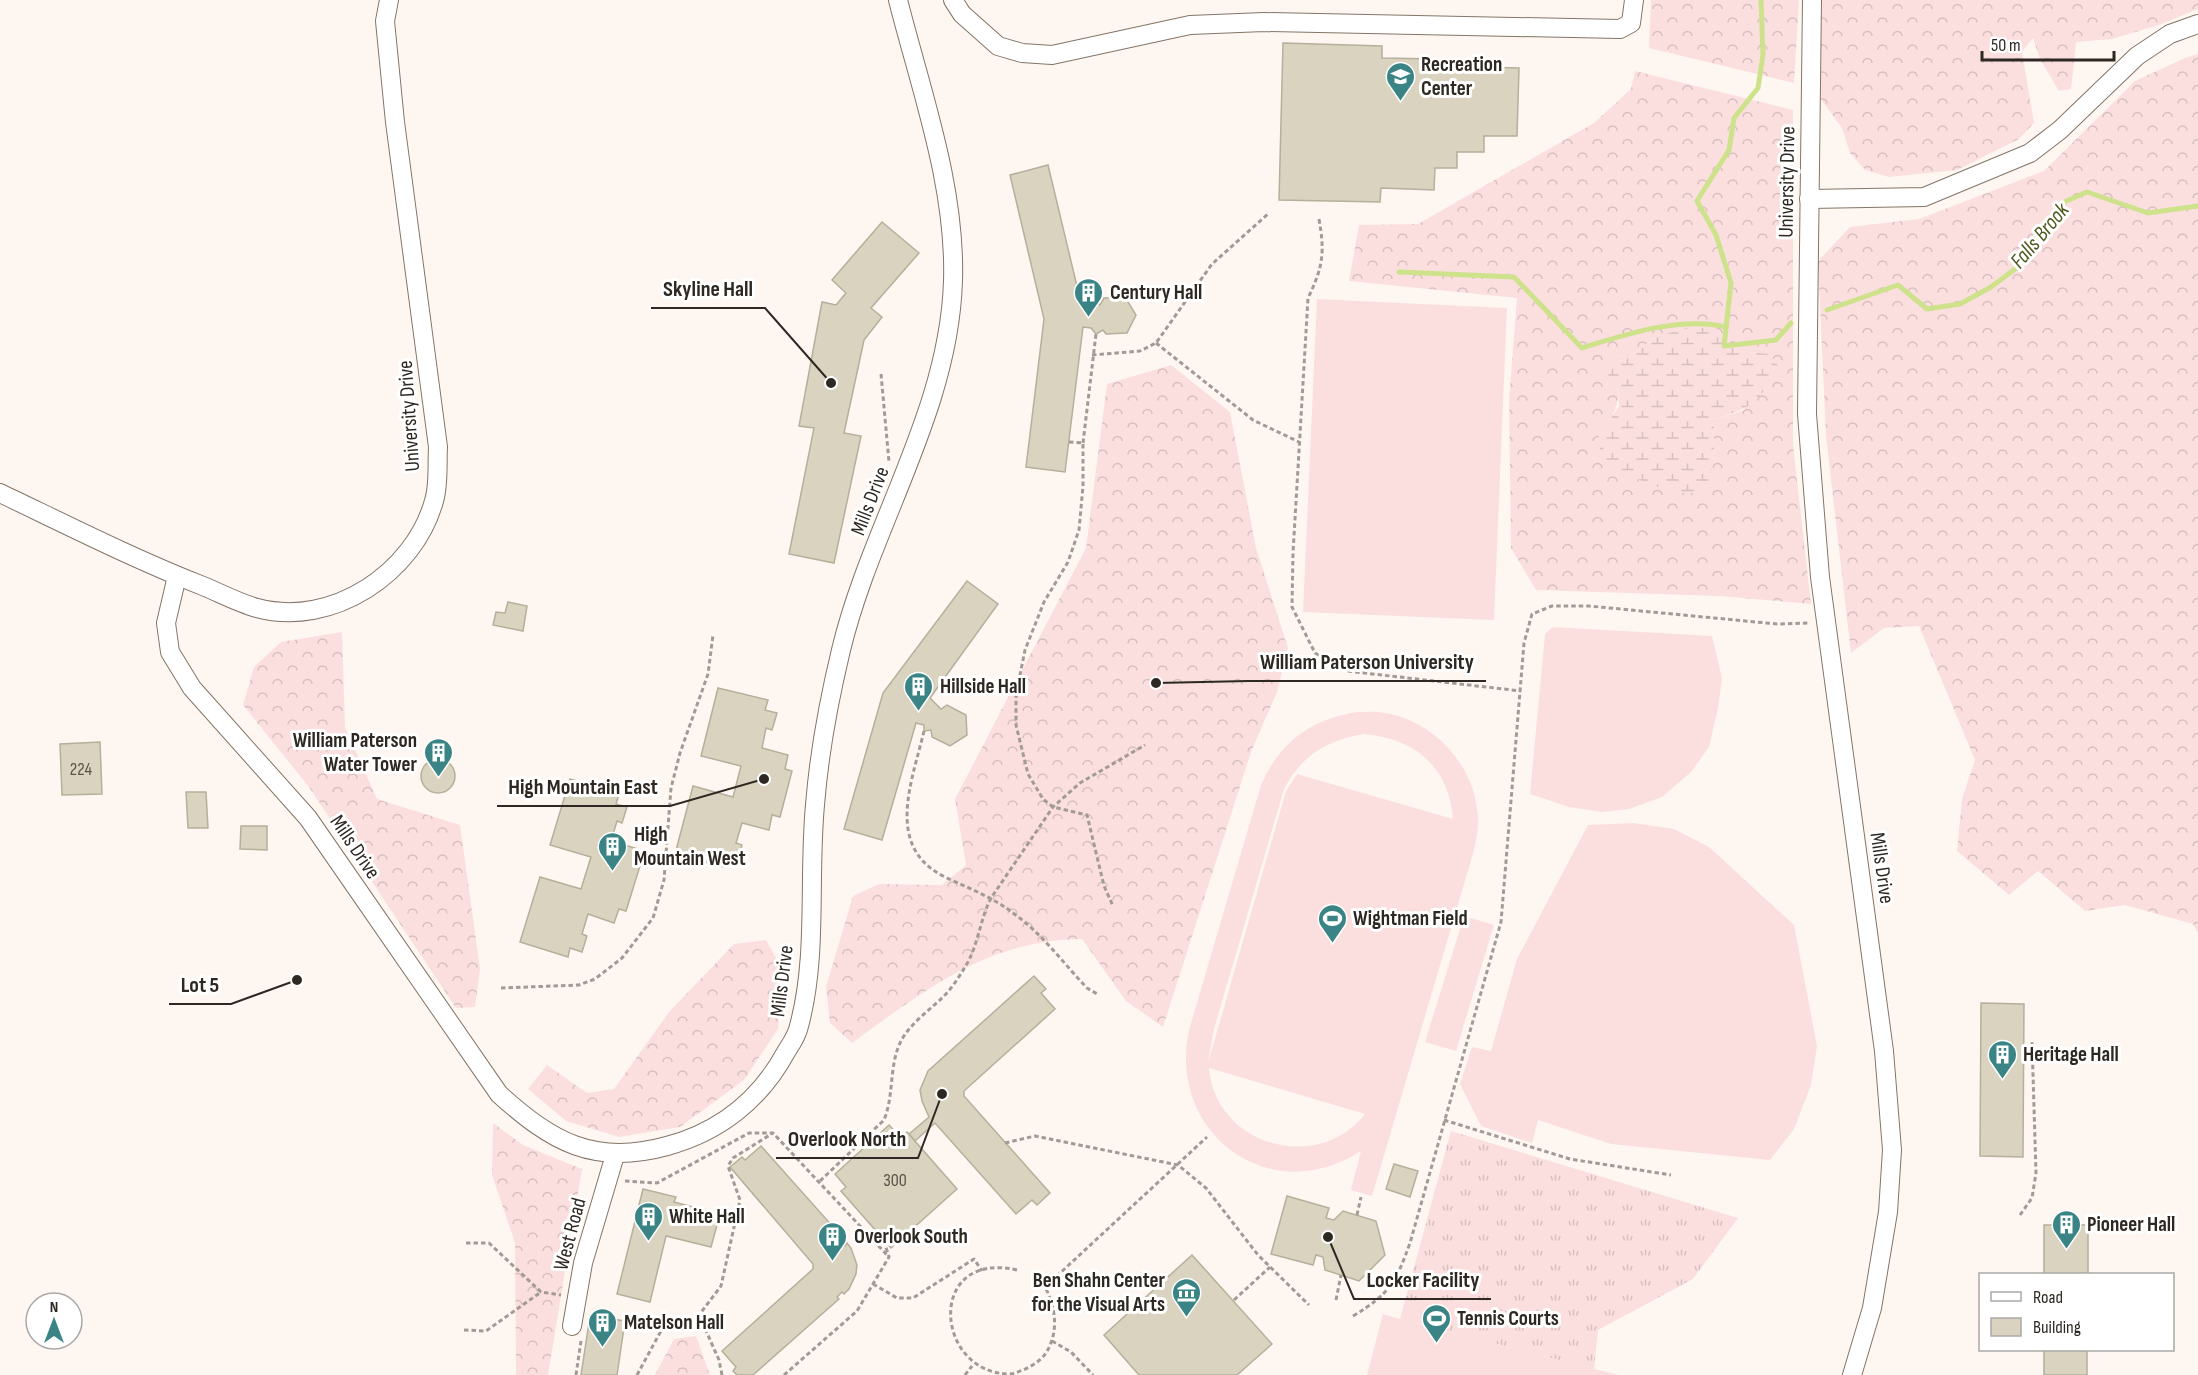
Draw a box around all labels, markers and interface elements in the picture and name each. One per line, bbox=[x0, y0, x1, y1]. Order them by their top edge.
scale bar bbox=[1982, 24, 2114, 62]
text: 50 m bbox=[1991, 35, 2021, 56]
place label: Recreation Center bbox=[1421, 52, 1502, 101]
school or university icon: Recreation Center bbox=[1384, 60, 1416, 102]
street label: University Drive bbox=[1774, 126, 1800, 238]
water label: Falls Brook bbox=[2005, 197, 2076, 274]
callout: Skyline Hall bbox=[651, 268, 765, 308]
text: Skyline Hall bbox=[663, 276, 753, 303]
building icon: Century Hall bbox=[1073, 276, 1105, 318]
place label: Century Hall bbox=[1110, 280, 1202, 305]
street label: University Drive bbox=[393, 360, 425, 472]
street label: Mills Drive bbox=[845, 463, 895, 539]
callout: William Paterson University bbox=[1248, 641, 1486, 681]
text: William Paterson University bbox=[1260, 649, 1474, 676]
building icon: Hillside Hall bbox=[903, 670, 935, 712]
place label: Hillside Hall bbox=[940, 674, 1026, 699]
place label: William Paterson Water Tower bbox=[293, 728, 418, 777]
building icon: William Paterson Water Tower bbox=[422, 736, 454, 778]
house number: 224 bbox=[70, 759, 93, 780]
callout: High Mountain East bbox=[497, 766, 670, 806]
text: High Mountain East bbox=[508, 774, 658, 801]
street label: Mills Drive bbox=[325, 810, 385, 884]
place label: High Mountain West bbox=[634, 822, 746, 871]
building icon: High Mountain West bbox=[597, 830, 629, 872]
street label: Mills Drive bbox=[1865, 831, 1899, 905]
sports icon: Wightman Field bbox=[1316, 902, 1348, 944]
place label: Wightman Field bbox=[1353, 906, 1468, 931]
street label: Mills Drive bbox=[765, 944, 799, 1018]
callout: Lot 5 bbox=[169, 964, 231, 1004]
text: Lot 5 bbox=[181, 972, 219, 999]
building icon: Heritage Hall bbox=[1986, 1038, 2018, 1080]
place label: Heritage Hall bbox=[2023, 1042, 2119, 1067]
callout: Overlook North bbox=[776, 1118, 918, 1158]
text: Overlook North bbox=[788, 1126, 906, 1153]
house number: 300 bbox=[883, 1170, 907, 1191]
street label: West Road bbox=[548, 1195, 592, 1273]
building icon: White Hall bbox=[632, 1200, 664, 1242]
place label: White Hall bbox=[669, 1204, 745, 1229]
building icon: Pioneer Hall bbox=[2050, 1208, 2082, 1250]
place label: Pioneer Hall bbox=[2087, 1212, 2175, 1237]
building icon: Overlook South bbox=[817, 1220, 849, 1262]
place label: Overlook South bbox=[854, 1224, 968, 1249]
callout: Locker Facility bbox=[1354, 1259, 1491, 1299]
text: Locker Facility bbox=[1367, 1267, 1479, 1294]
place label: Ben Shahn Center for the Visual Arts bbox=[1031, 1268, 1166, 1317]
legend bbox=[1979, 1273, 2174, 1351]
museum icon: Ben Shahn Center for the Visual Arts bbox=[1170, 1276, 1202, 1318]
text: Road bbox=[2033, 1287, 2063, 1308]
north arrow bbox=[24, 1291, 84, 1351]
text: N bbox=[50, 1298, 58, 1317]
sports icon: Tennis Courts bbox=[1420, 1302, 1452, 1344]
building icon: Matelson Hall bbox=[587, 1306, 619, 1348]
place label: Tennis Courts bbox=[1457, 1306, 1559, 1331]
place label: Matelson Hall bbox=[624, 1310, 724, 1335]
text: Building bbox=[2033, 1317, 2081, 1338]

